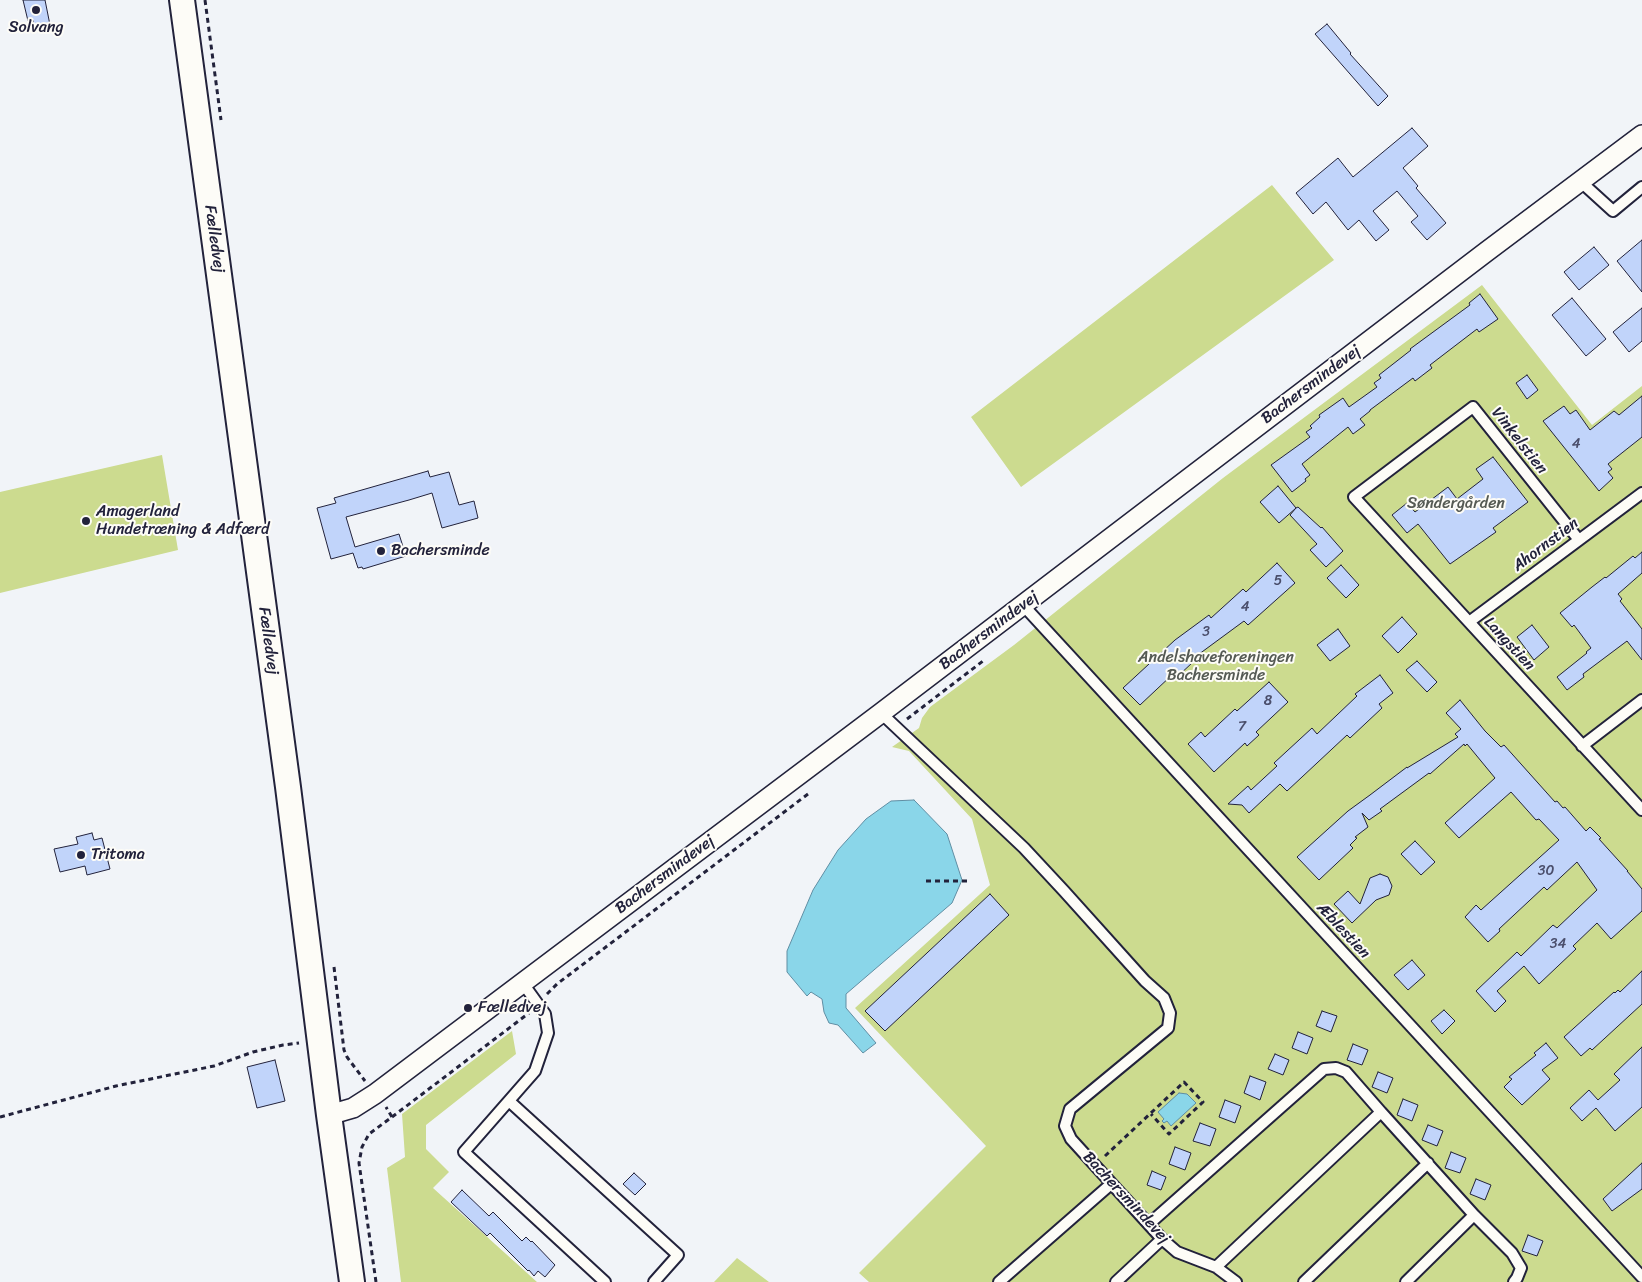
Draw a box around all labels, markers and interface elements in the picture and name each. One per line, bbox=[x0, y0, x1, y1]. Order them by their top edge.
marker: Solvang bbox=[30, 4, 42, 16]
place label: Solvang bbox=[9, 18, 63, 38]
street label: Fælledvej bbox=[200, 204, 228, 274]
street label: Bachersmindevej bbox=[1258, 342, 1364, 428]
street label: Vinkelstien bbox=[1487, 404, 1551, 478]
house number: 4 bbox=[1572, 436, 1580, 452]
park label: Søndergården bbox=[1407, 494, 1505, 514]
place label: Amagerland Hundetræning & Adfærd bbox=[96, 502, 270, 540]
street label: Ahornstien bbox=[1509, 514, 1583, 576]
marker: Amagerland Hundetræning & Adfærd bbox=[80, 515, 92, 527]
place label: Bachersminde bbox=[391, 541, 490, 561]
marker: Bachersminde bbox=[375, 545, 387, 557]
house number: 5 bbox=[1274, 573, 1282, 589]
street label: Bachersmindevej bbox=[936, 588, 1042, 674]
house number: 4 bbox=[1241, 599, 1249, 615]
street label: Fælledvej bbox=[254, 606, 282, 676]
street label: Langstien bbox=[1479, 613, 1539, 675]
house number: 3 bbox=[1202, 624, 1210, 640]
park label: Andelshaveforeningen Bachersminde bbox=[1138, 648, 1294, 686]
house number: 8 bbox=[1264, 693, 1272, 709]
house number: 7 bbox=[1238, 719, 1246, 735]
street label: Bachersmindevej bbox=[612, 832, 718, 918]
place label: Tritoma bbox=[91, 845, 145, 865]
marker: Tritoma bbox=[75, 849, 87, 861]
house number: 30 bbox=[1538, 863, 1554, 879]
street label: Æblestien bbox=[1312, 899, 1374, 963]
house number: 34 bbox=[1550, 936, 1566, 952]
place label: Fælledvej bbox=[478, 998, 546, 1018]
marker: Fælledvej bbox=[462, 1002, 474, 1014]
street label: Bachersmindevej bbox=[1078, 1148, 1174, 1248]

